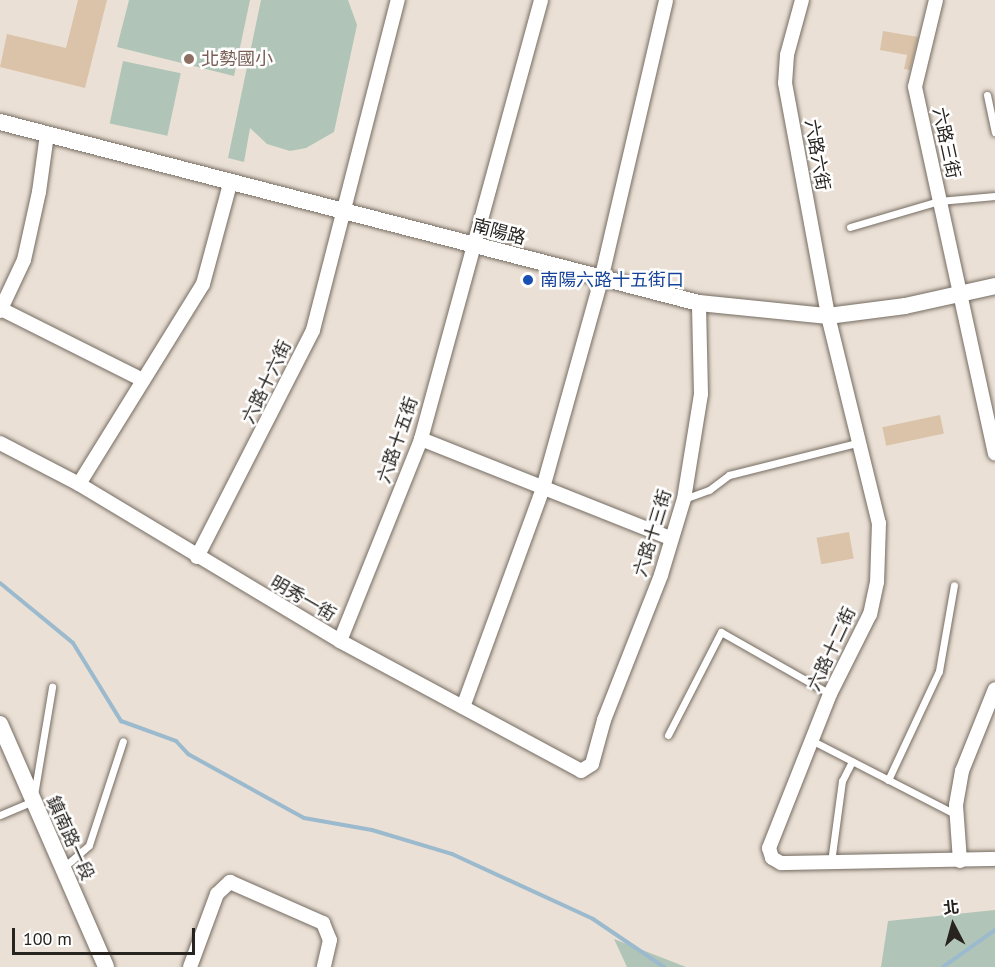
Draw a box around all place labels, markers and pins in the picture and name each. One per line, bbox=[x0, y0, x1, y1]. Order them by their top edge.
place label: 北勢國小 bbox=[201, 48, 273, 70]
marker: 北勢國小 bbox=[182, 52, 196, 66]
place label: 南陽六路十五街口 bbox=[540, 269, 684, 291]
marker: 南陽六路十五街口 bbox=[521, 273, 535, 287]

